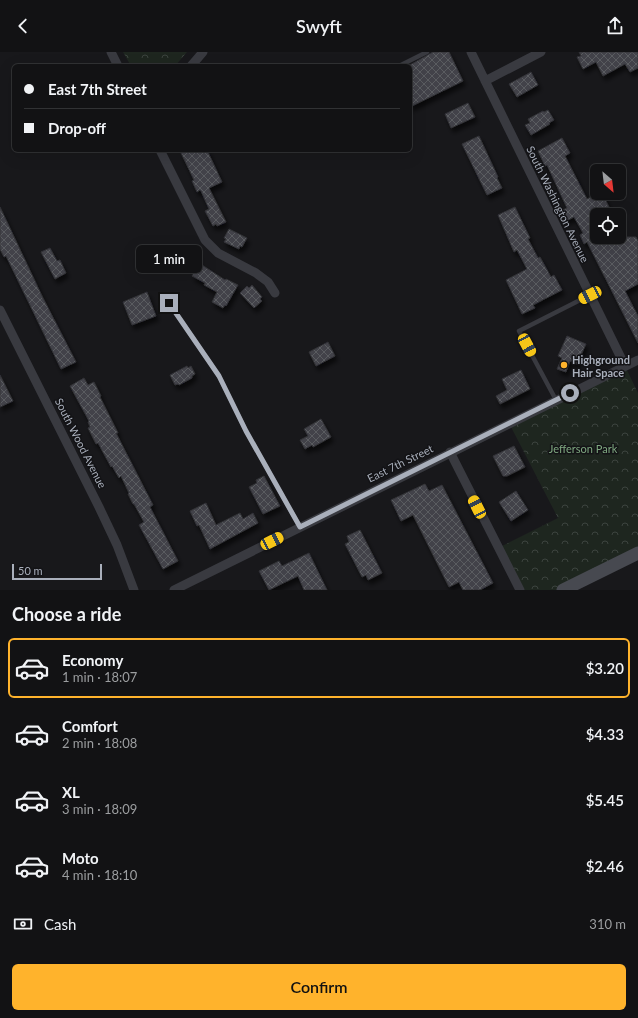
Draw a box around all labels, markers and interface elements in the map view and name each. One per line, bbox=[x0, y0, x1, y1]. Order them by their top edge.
icon: back bbox=[12, 15, 34, 37]
text: Swyft bbox=[296, 15, 342, 37]
icon: share bbox=[604, 15, 626, 37]
text: East 7th Street bbox=[48, 80, 147, 98]
text: Drop-off bbox=[48, 119, 106, 137]
street label: South Washington Avenue bbox=[524, 144, 592, 264]
north arrow bbox=[590, 164, 626, 200]
map controls bbox=[590, 164, 626, 244]
button: locate bbox=[590, 208, 626, 244]
callout: 1 min bbox=[136, 245, 202, 273]
text: 1 min bbox=[153, 251, 185, 267]
car bbox=[577, 284, 603, 306]
route end bbox=[160, 294, 178, 312]
car bbox=[516, 332, 538, 358]
place label: Highground Hair Space bbox=[572, 353, 630, 379]
marker: Highground Hair Space bbox=[559, 360, 569, 370]
route start bbox=[561, 384, 579, 402]
street label: South Wood Avenue bbox=[53, 396, 109, 490]
street label: East 7th Street bbox=[365, 441, 435, 485]
park label: Jefferson Park bbox=[549, 442, 618, 455]
car bbox=[466, 494, 488, 520]
car bbox=[259, 530, 285, 552]
scale bar bbox=[12, 562, 102, 581]
text: 50 m bbox=[18, 564, 43, 577]
text: Choose a ride bbox=[12, 603, 121, 625]
icon: car bbox=[14, 650, 50, 686]
text: Economy bbox=[62, 651, 123, 669]
text: $3.20 bbox=[586, 659, 624, 677]
text: 1 min · 18:07 bbox=[62, 669, 137, 685]
icon: car bbox=[14, 716, 50, 752]
text: Comfort bbox=[62, 717, 118, 735]
text: $4.33 bbox=[586, 725, 624, 743]
text: 2 min · 18:08 bbox=[62, 735, 137, 751]
icon: car bbox=[14, 782, 50, 818]
text: XL bbox=[62, 783, 80, 801]
text: $5.45 bbox=[586, 791, 624, 809]
text: 3 min · 18:09 bbox=[62, 801, 137, 817]
icon: car bbox=[14, 848, 50, 884]
text: Moto bbox=[62, 849, 99, 867]
text: $2.46 bbox=[586, 857, 624, 875]
text: 4 min · 18:10 bbox=[62, 867, 137, 883]
icon: cash bbox=[12, 913, 34, 935]
text: Cash bbox=[44, 915, 76, 933]
text: 310 m bbox=[589, 916, 626, 932]
button: Confirm bbox=[12, 964, 626, 1010]

